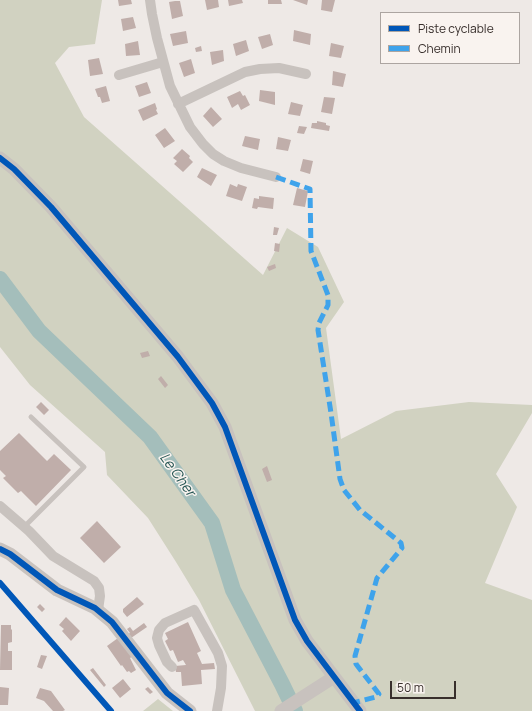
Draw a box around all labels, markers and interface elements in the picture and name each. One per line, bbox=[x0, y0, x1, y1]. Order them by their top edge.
legend bbox=[380, 12, 520, 64]
text: Piste cyclable bbox=[418, 20, 494, 37]
text: Chemin bbox=[418, 40, 461, 57]
water label: Le Cher bbox=[156, 450, 198, 500]
scale bar bbox=[392, 673, 458, 699]
text: 50 m bbox=[397, 679, 424, 696]

